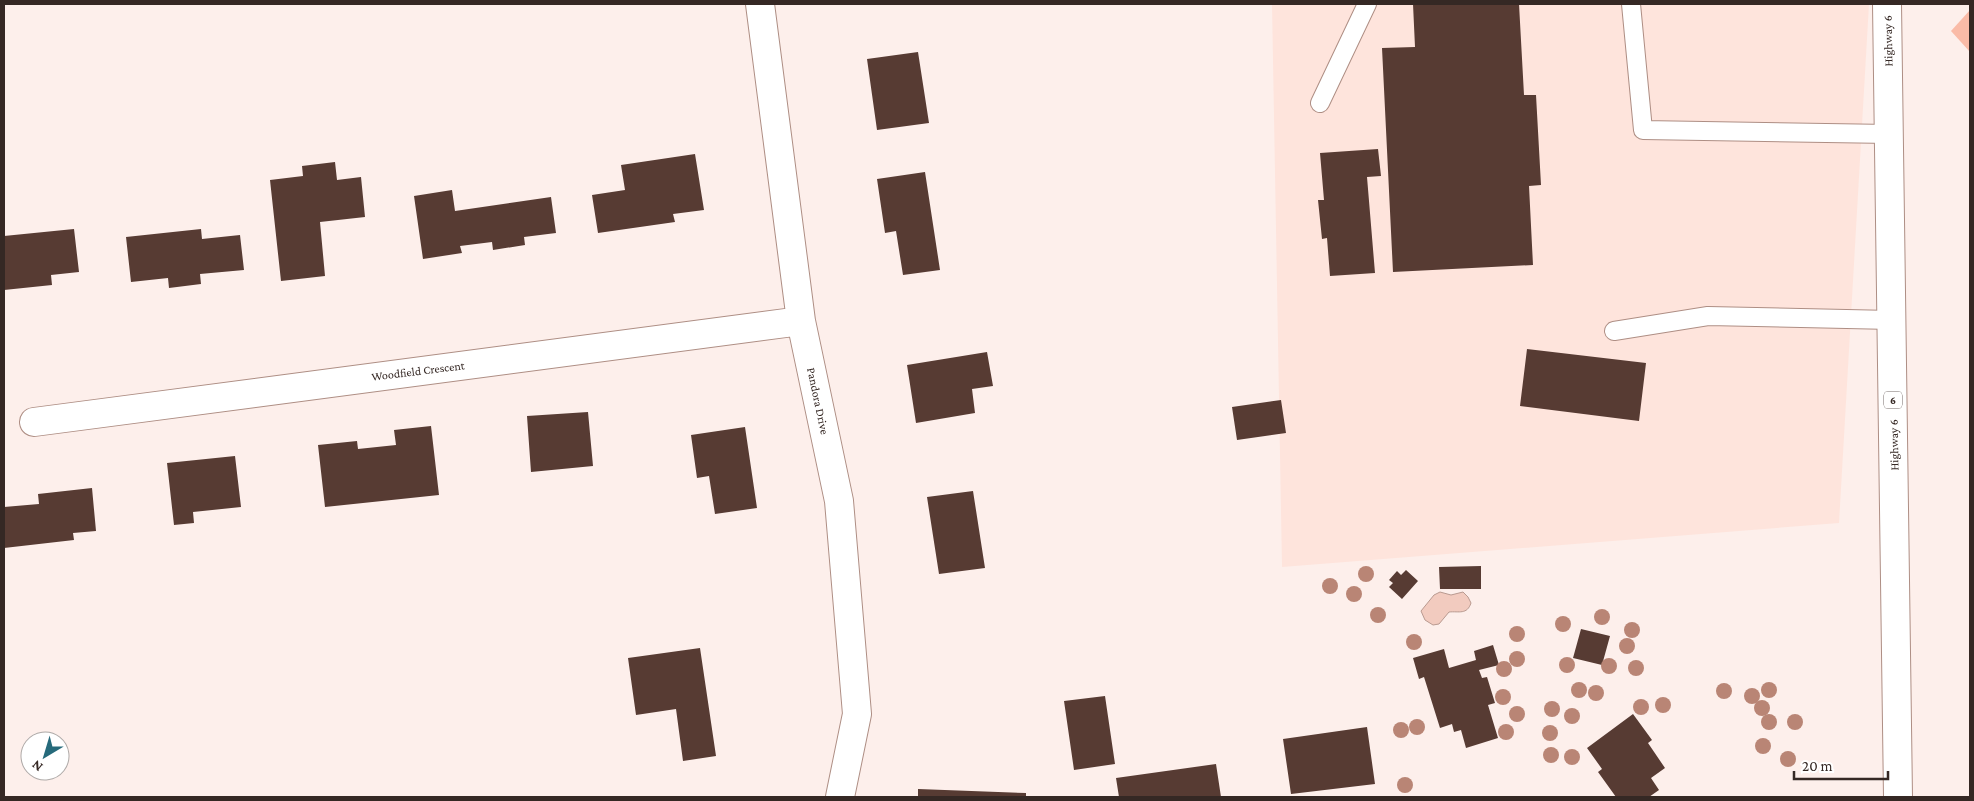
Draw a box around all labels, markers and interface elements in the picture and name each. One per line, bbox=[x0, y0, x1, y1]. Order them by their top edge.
street label: Highway 6 bbox=[1881, 15, 1895, 67]
street label: Woodfield Crescent bbox=[371, 358, 466, 384]
street label: Pandora Drive bbox=[804, 366, 832, 436]
road number: 6 bbox=[1884, 392, 1902, 408]
street label: Highway 6 bbox=[1887, 419, 1901, 471]
north arrow bbox=[20, 731, 70, 781]
scale bar bbox=[1794, 748, 1888, 780]
text: N bbox=[28, 757, 46, 775]
text: 20 m bbox=[1802, 758, 1833, 774]

